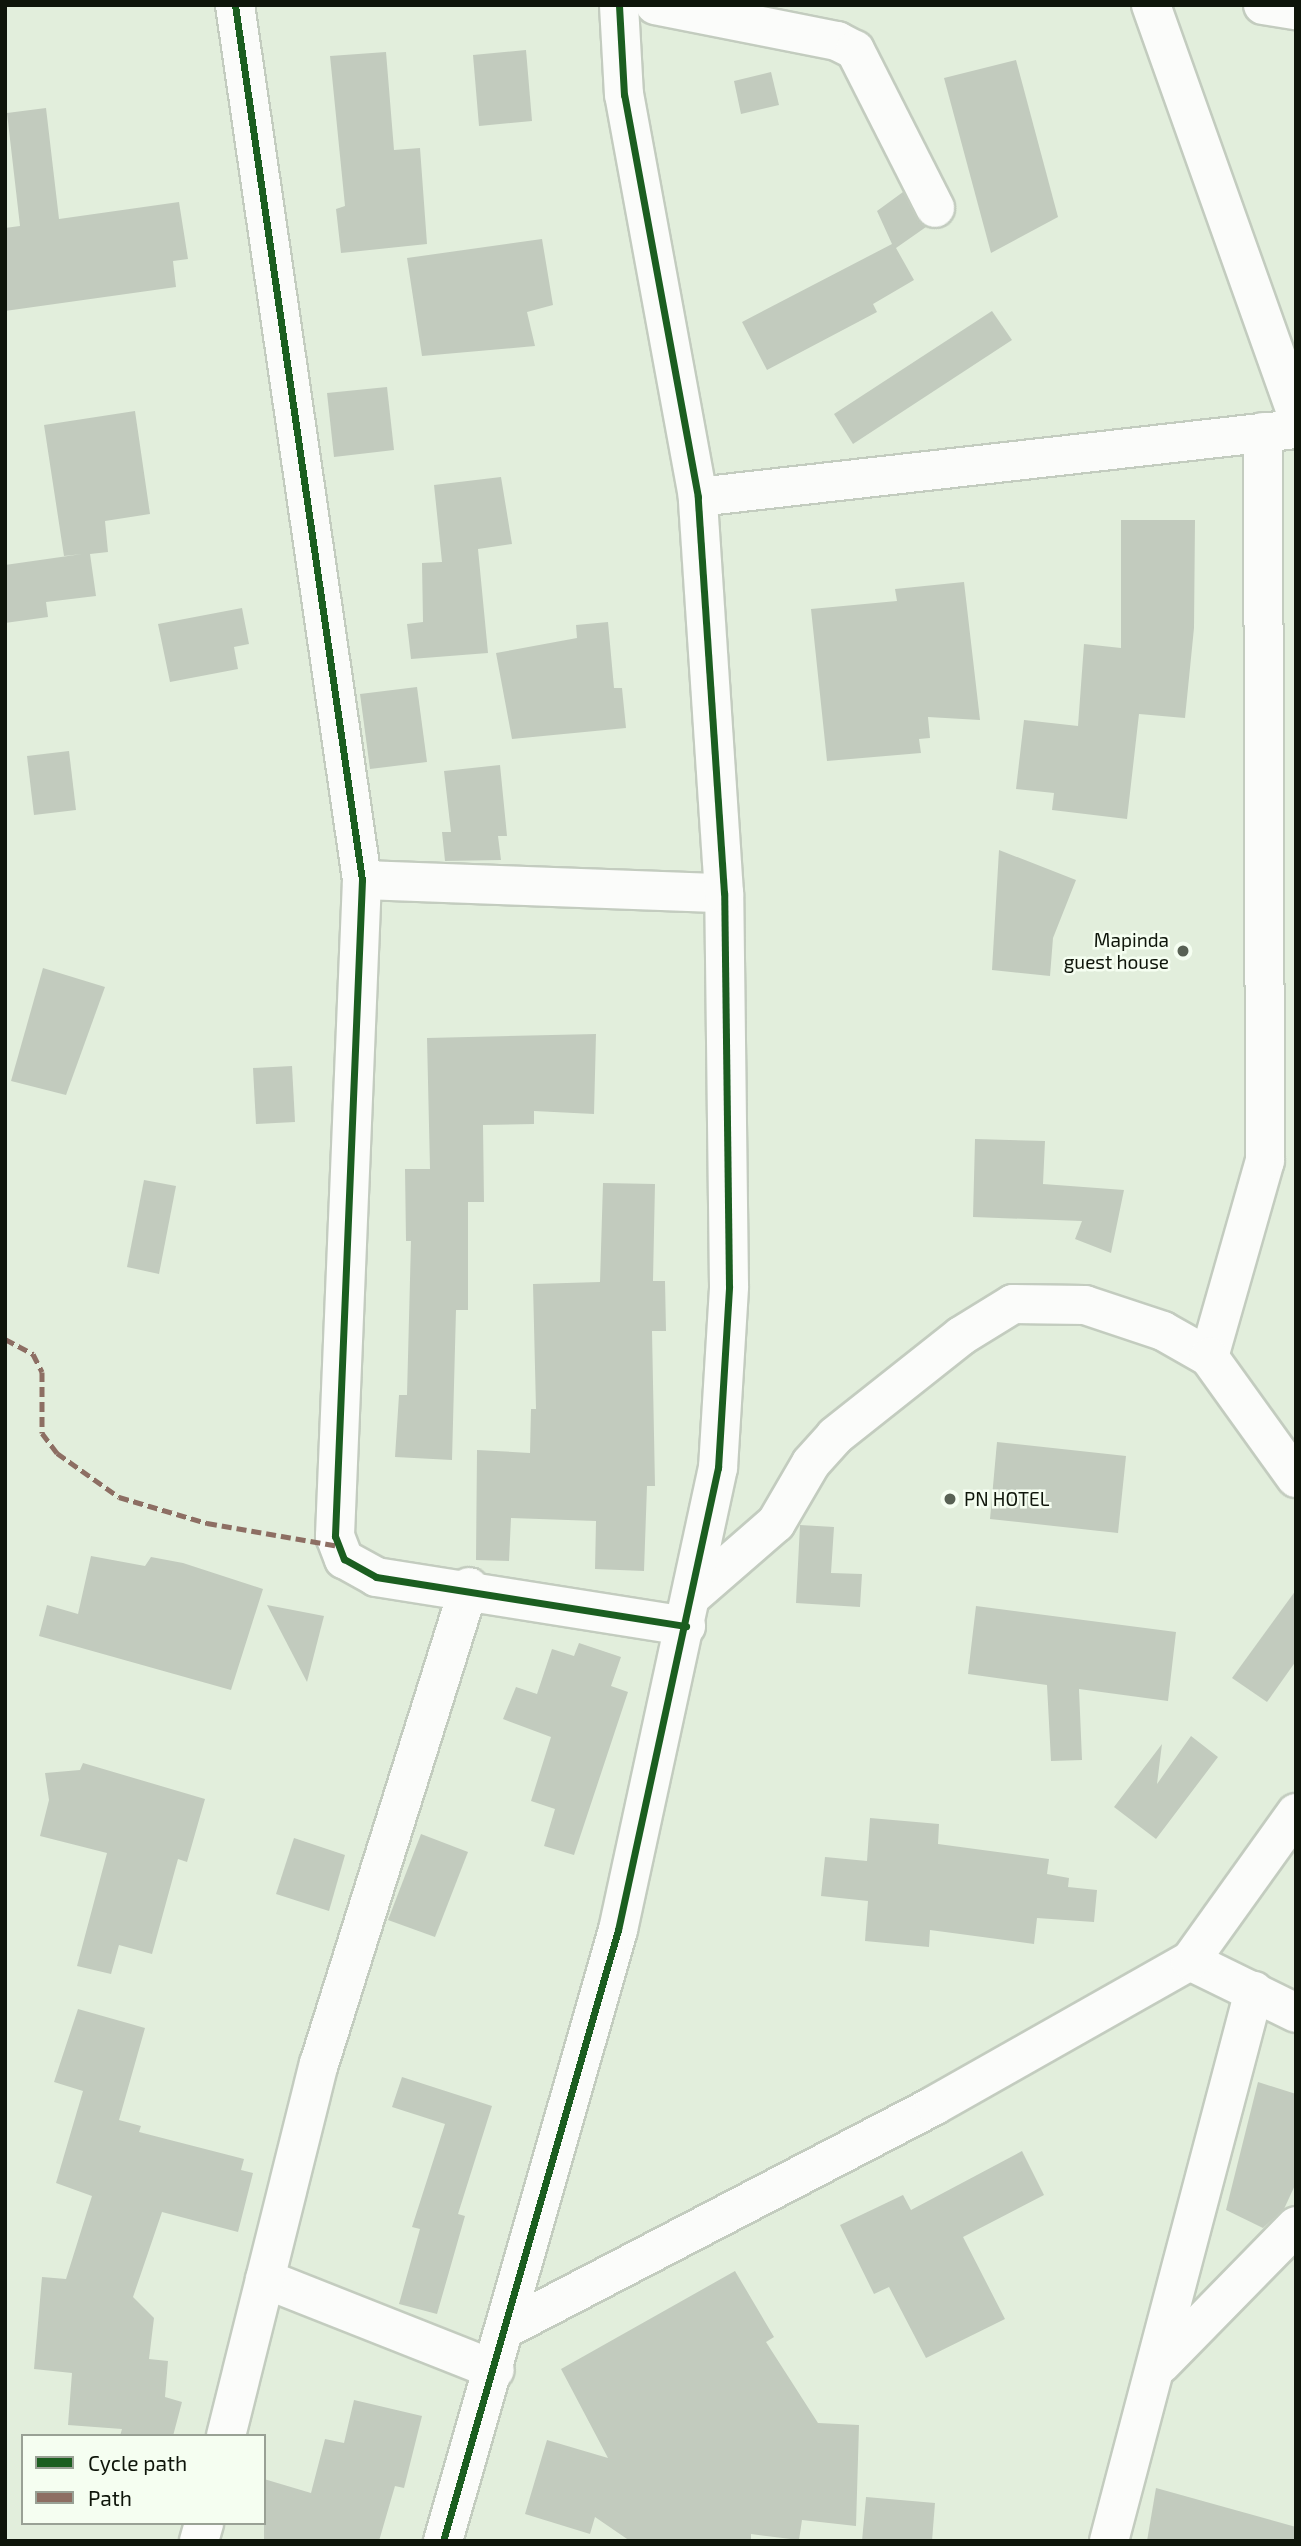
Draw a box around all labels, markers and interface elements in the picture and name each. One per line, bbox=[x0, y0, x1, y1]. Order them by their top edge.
place label: Mapinda guest house bbox=[1064, 929, 1169, 973]
marker: Mapinda guest house bbox=[1175, 943, 1191, 959]
place label: PN HOTEL bbox=[964, 1488, 1049, 1510]
marker: PN HOTEL bbox=[942, 1491, 958, 1507]
legend bbox=[21, 2434, 266, 2525]
text: Cycle path bbox=[88, 2450, 187, 2475]
text: Path bbox=[88, 2485, 132, 2510]

